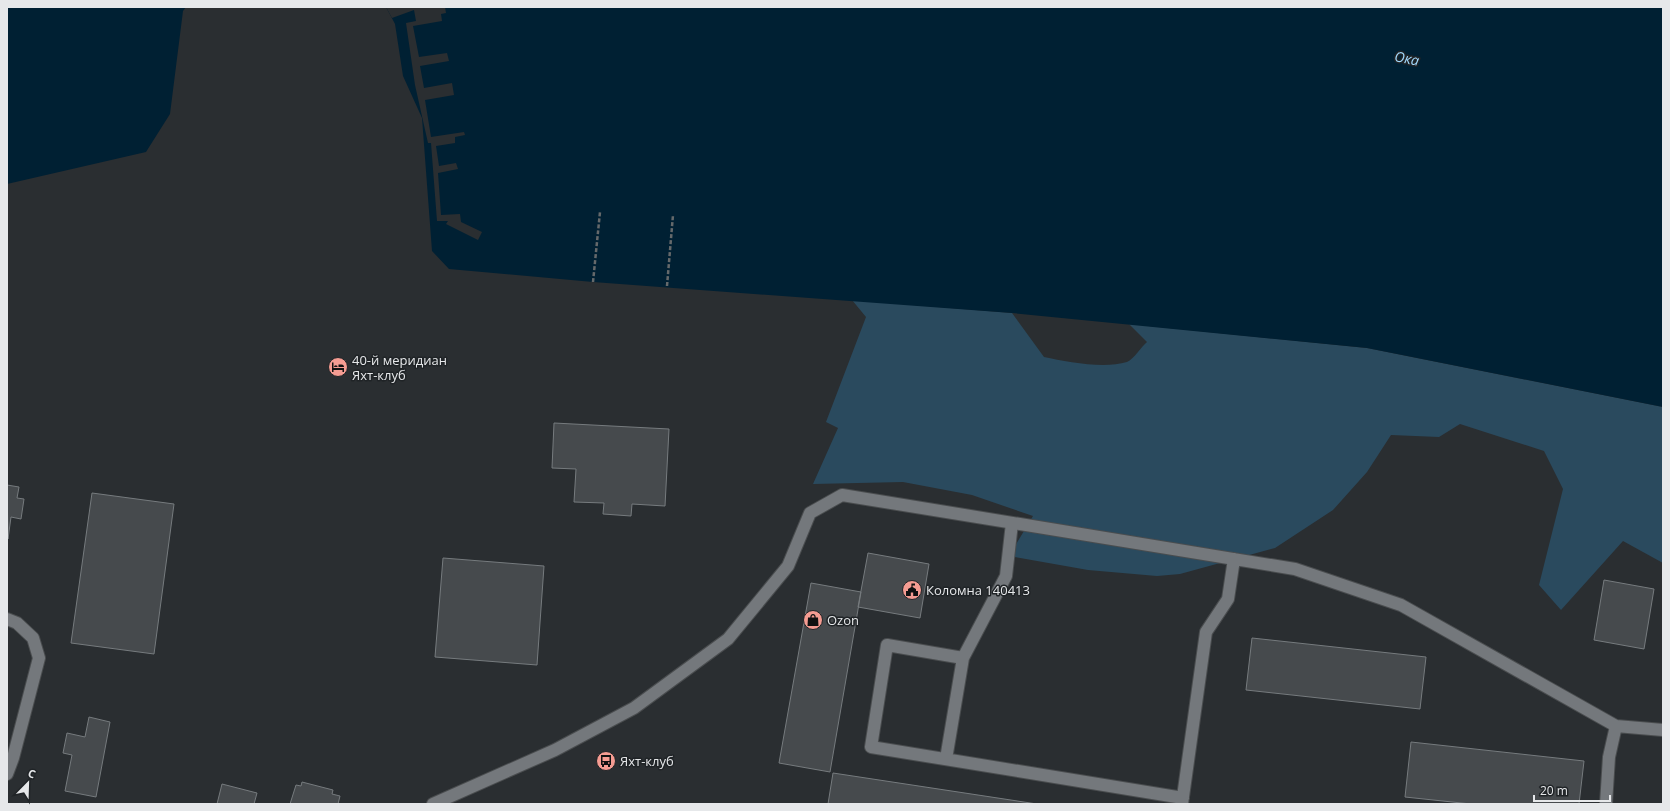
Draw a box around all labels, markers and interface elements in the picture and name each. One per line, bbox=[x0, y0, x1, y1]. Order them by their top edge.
water label: Ока bbox=[1393, 46, 1421, 70]
place label: 40-й меридиан Яхт-клуб bbox=[352, 351, 447, 384]
hotel icon: 40-й меридиан Яхт-клуб bbox=[327, 356, 349, 378]
public building icon: Коломна 140413 bbox=[901, 579, 923, 601]
place label: Коломна 140413 bbox=[926, 581, 1030, 599]
shop icon: Ozon bbox=[802, 609, 824, 631]
place label: Ozon bbox=[827, 611, 859, 629]
bus stop icon: Яхт-клуб bbox=[595, 750, 617, 772]
place label: Яхт-клуб bbox=[620, 752, 674, 770]
north arrow bbox=[8, 763, 48, 803]
text: С bbox=[26, 765, 38, 782]
scale bar bbox=[1534, 777, 1610, 803]
text: 20 m bbox=[1540, 782, 1568, 799]

